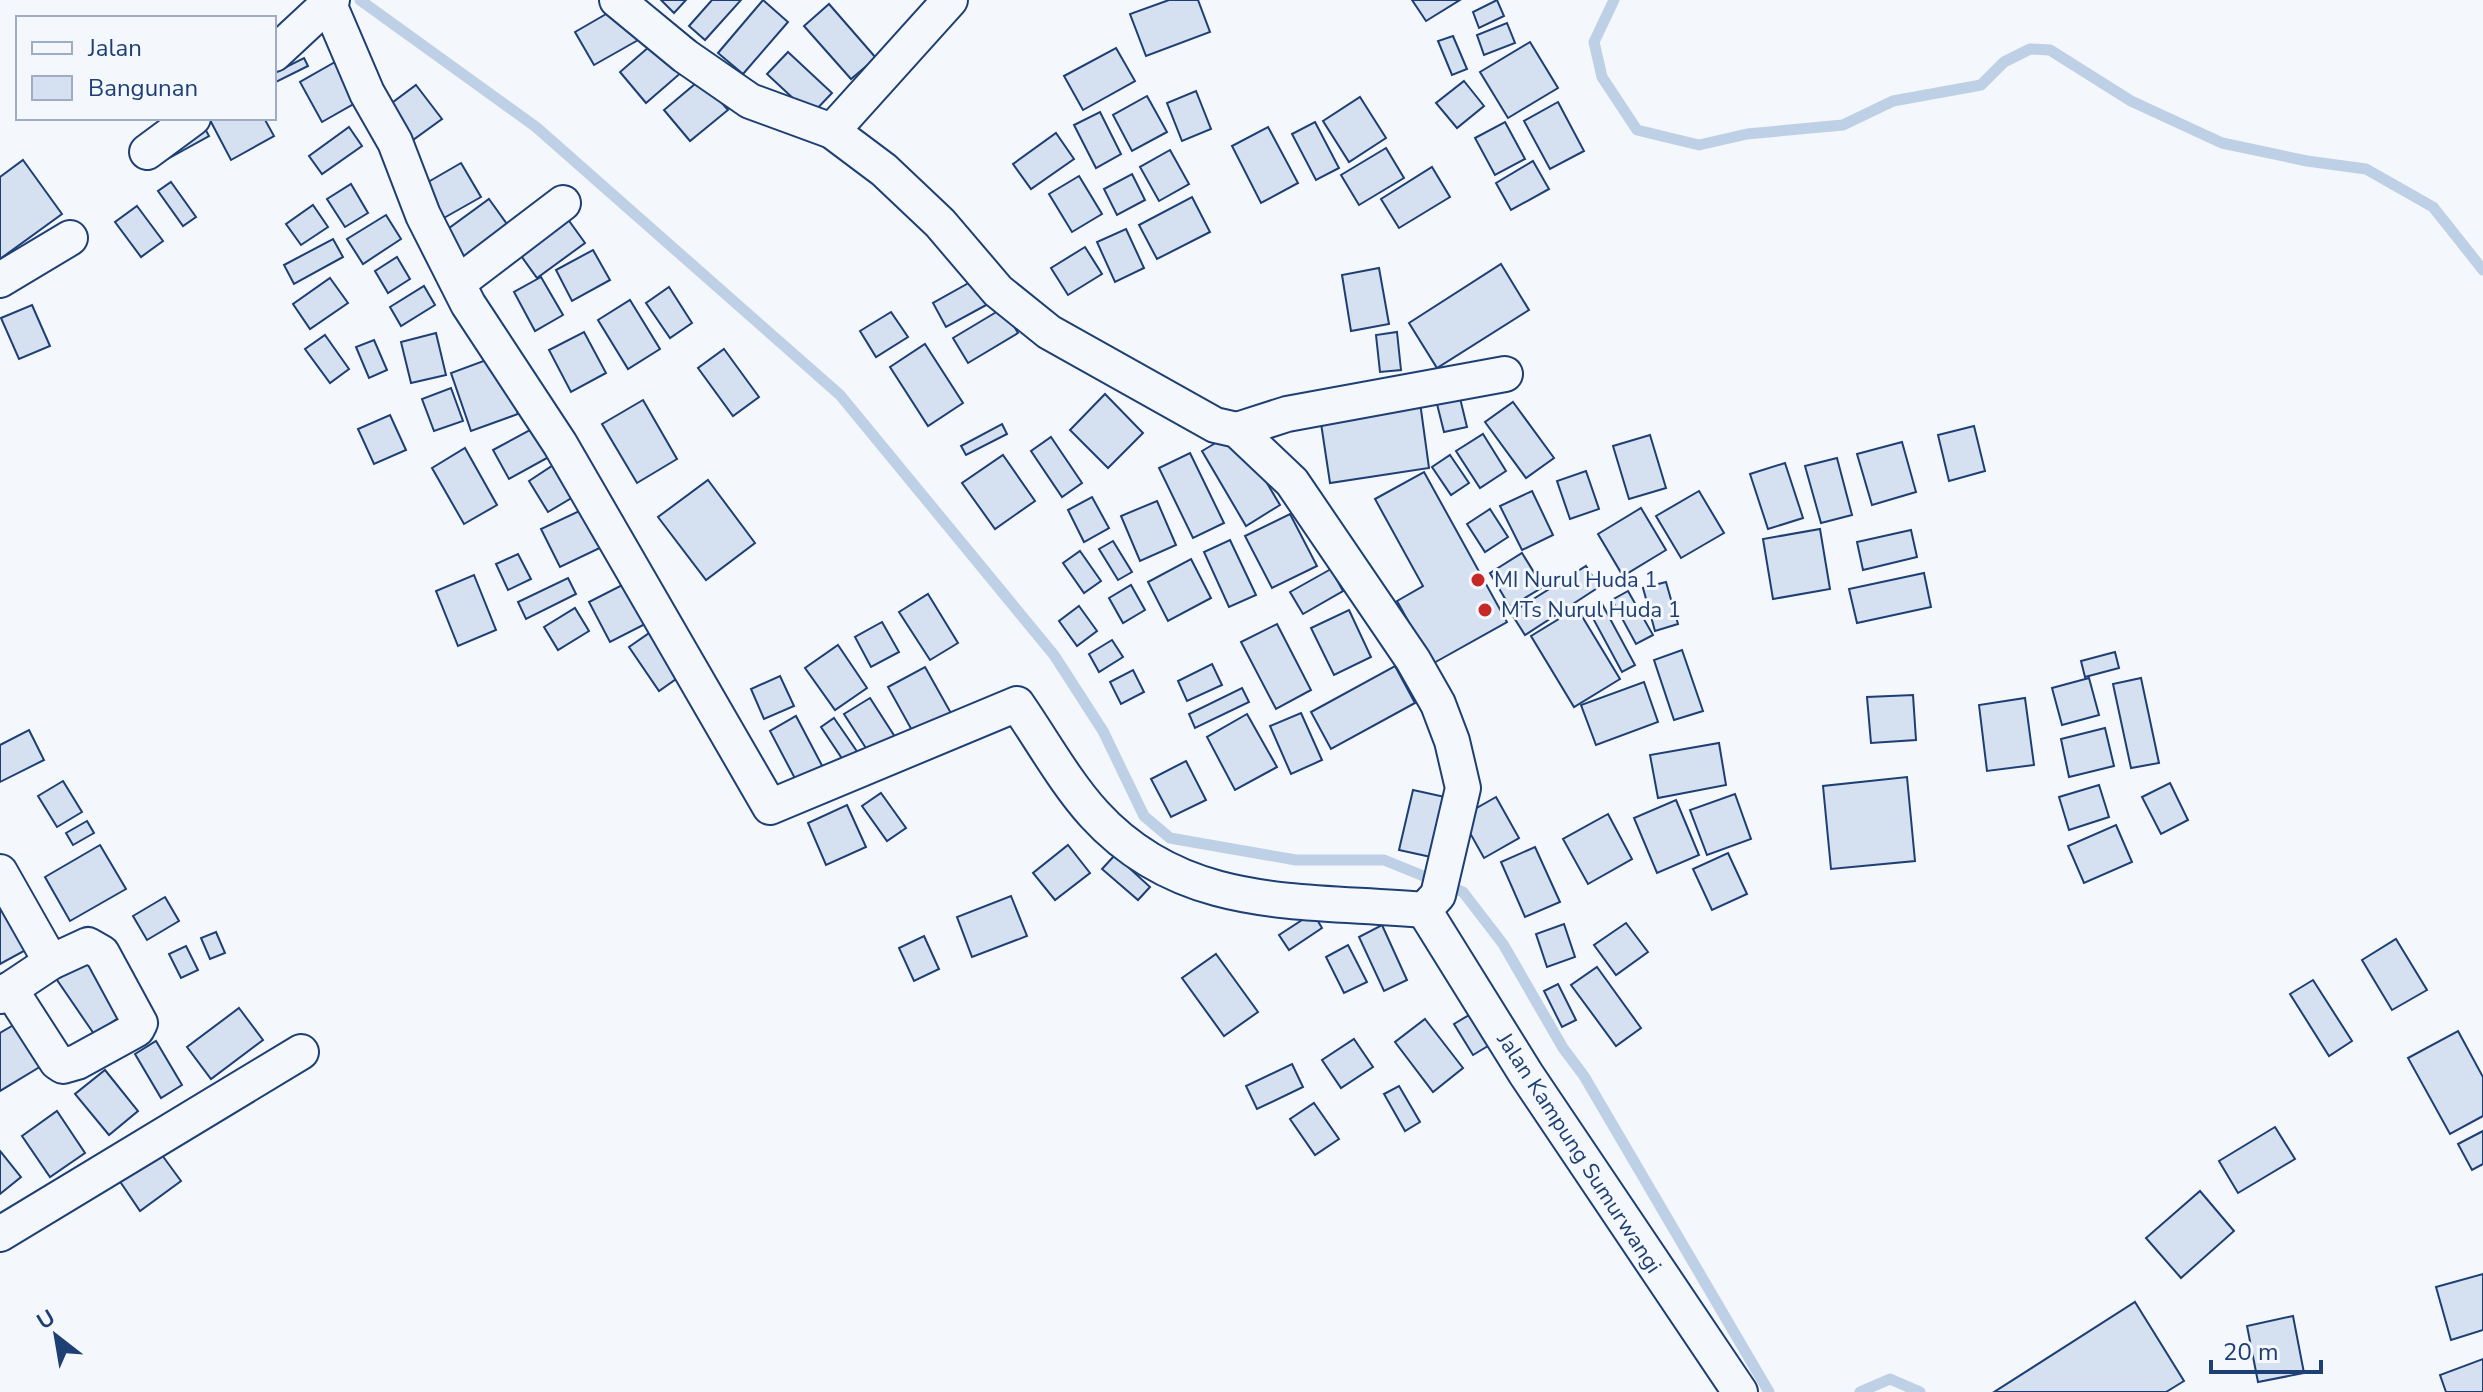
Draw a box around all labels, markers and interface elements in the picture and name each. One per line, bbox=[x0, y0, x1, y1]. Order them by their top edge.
legend bbox=[16, 16, 276, 120]
text: Jalan bbox=[87, 32, 142, 64]
text: Bangunan bbox=[88, 72, 198, 104]
place label: MI Nurul Huda 1 bbox=[1494, 565, 1658, 595]
marker: MI Nurul Huda 1 bbox=[1469, 571, 1487, 589]
place label: MTs Nurul Huda 1 bbox=[1501, 595, 1681, 625]
marker: MTs Nurul Huda 1 bbox=[1476, 601, 1494, 619]
street label: Jalan Kampung Sumurwangi bbox=[1489, 1026, 1668, 1279]
north arrow bbox=[16, 1296, 96, 1376]
text: U bbox=[32, 1303, 61, 1337]
scale bar bbox=[2211, 1324, 2321, 1374]
text: 20 m bbox=[2223, 1336, 2279, 1368]

